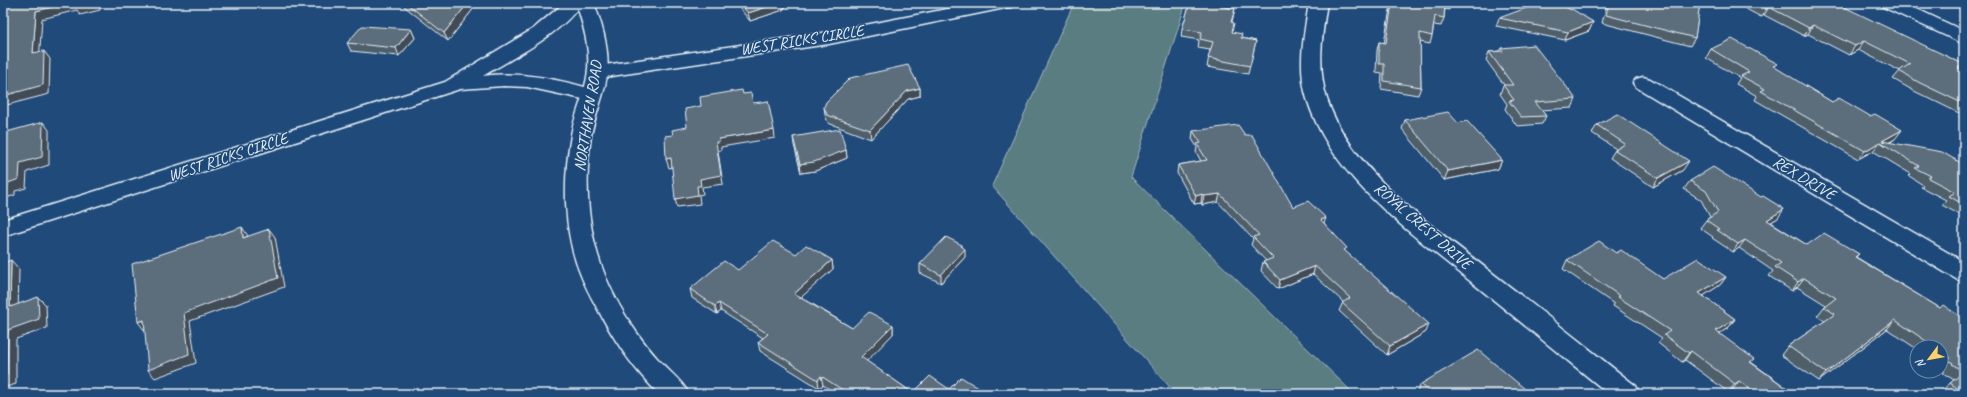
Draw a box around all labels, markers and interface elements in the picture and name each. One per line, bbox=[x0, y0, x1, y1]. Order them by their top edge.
street label: WEST RICKS CIRCLE bbox=[739, 20, 868, 60]
street label: NORTHAVEN ROAD bbox=[569, 58, 607, 173]
street label: WEST RICKS CIRCLE bbox=[166, 127, 293, 186]
street label: REX DRIVE bbox=[1769, 152, 1841, 206]
street label: ROYAL CREST DRIVE bbox=[1370, 178, 1478, 275]
north arrow bbox=[1909, 339, 1949, 379]
text: N bbox=[1912, 356, 1928, 371]

